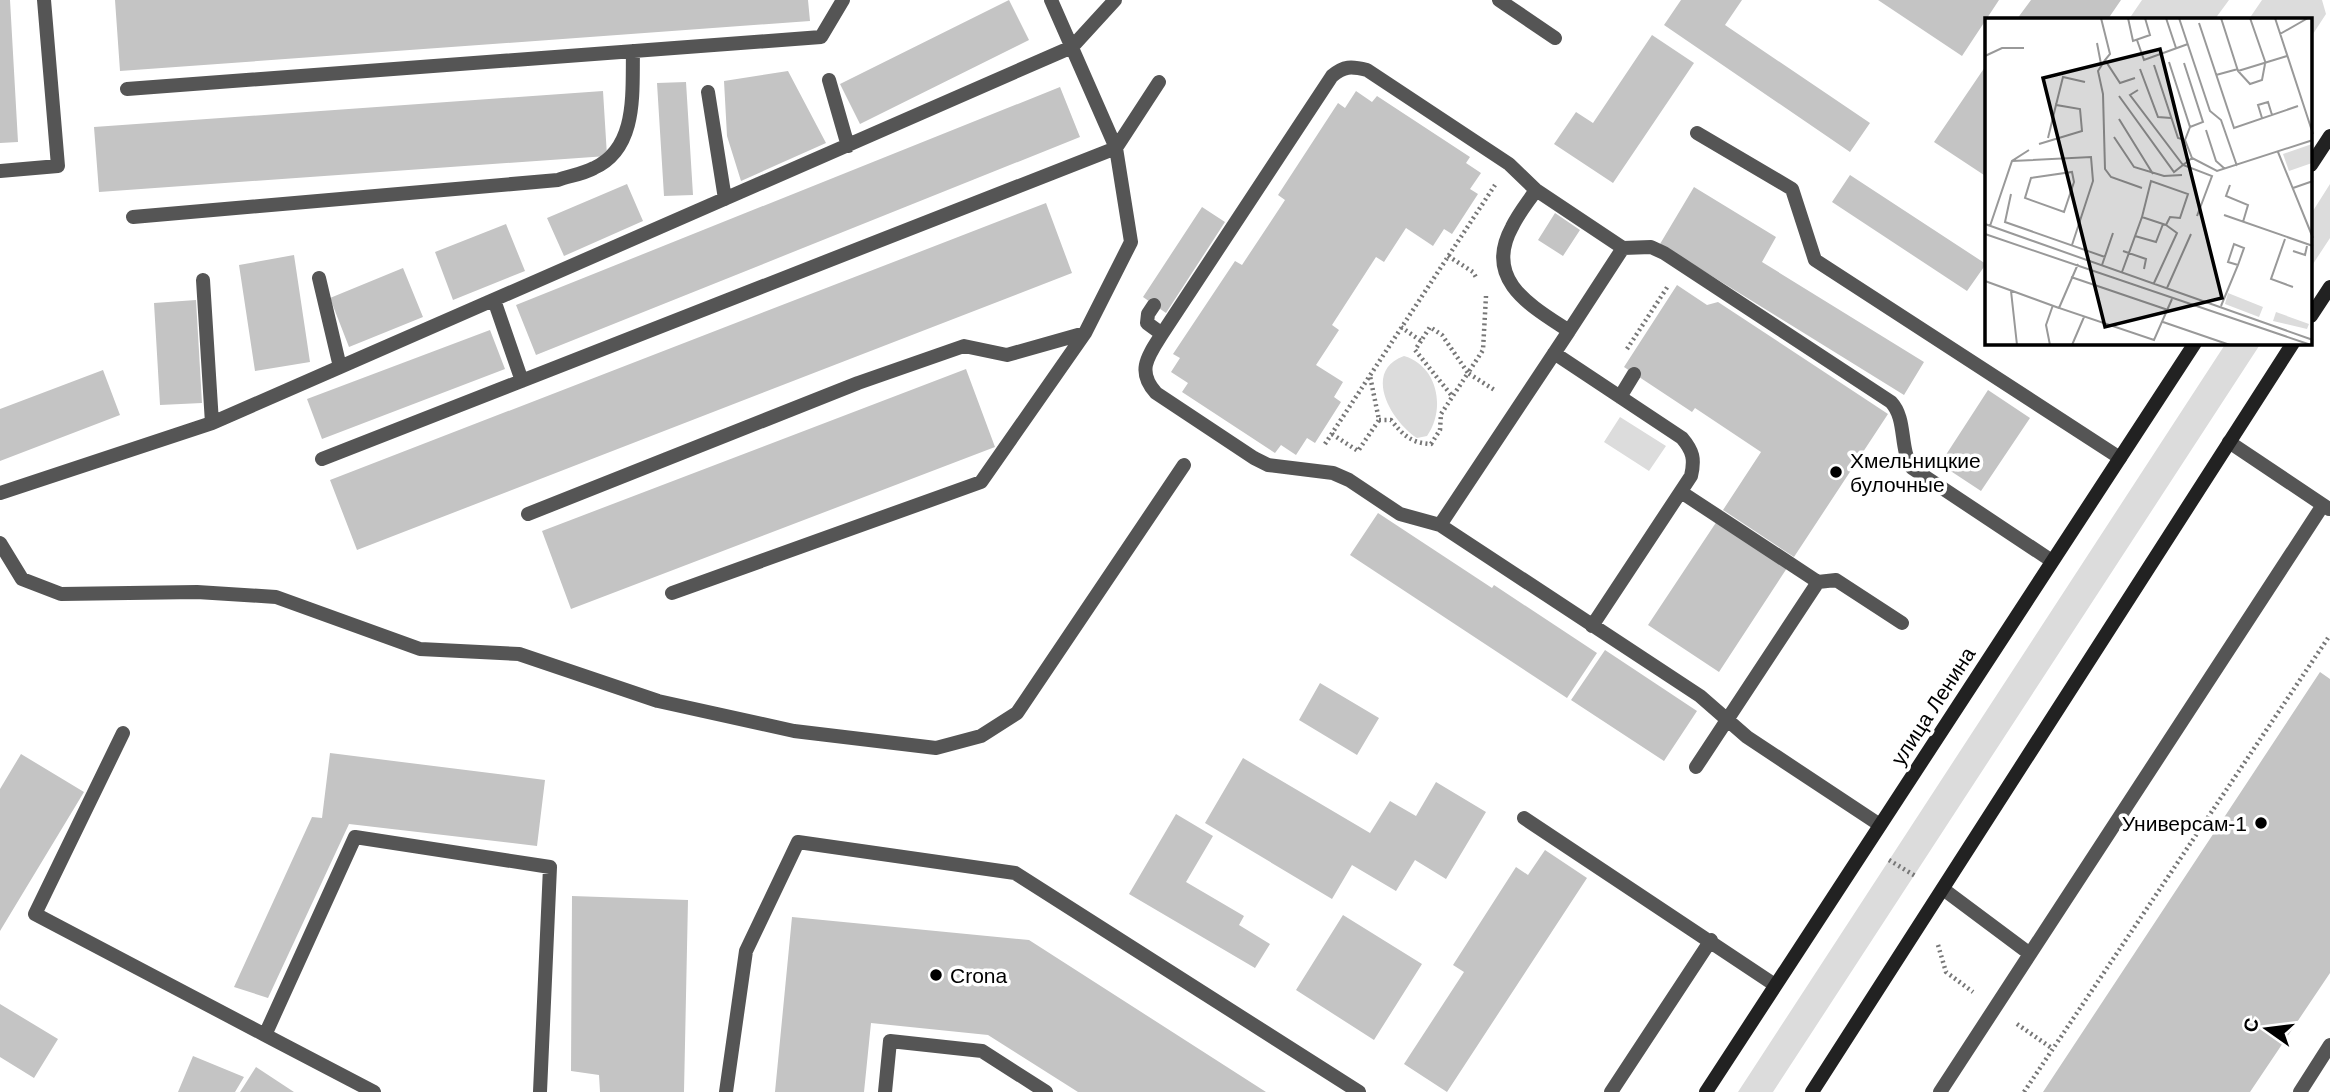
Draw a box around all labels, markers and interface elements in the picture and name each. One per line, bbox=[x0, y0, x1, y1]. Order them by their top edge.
inset map bbox=[1985, 18, 2312, 345]
place label: Хмельницкие булочные bbox=[1850, 449, 1981, 496]
marker: Хмельницкие булочные bbox=[1828, 464, 1844, 480]
street label: улица Ленина bbox=[1886, 643, 1980, 769]
place label: Универсам-1 bbox=[2122, 812, 2247, 835]
marker: Универсам-1 bbox=[2253, 815, 2269, 831]
place label: Crona bbox=[950, 964, 1008, 987]
marker: Crona bbox=[928, 967, 944, 983]
north arrow bbox=[2232, 994, 2302, 1064]
text: С bbox=[2239, 1016, 2263, 1034]

